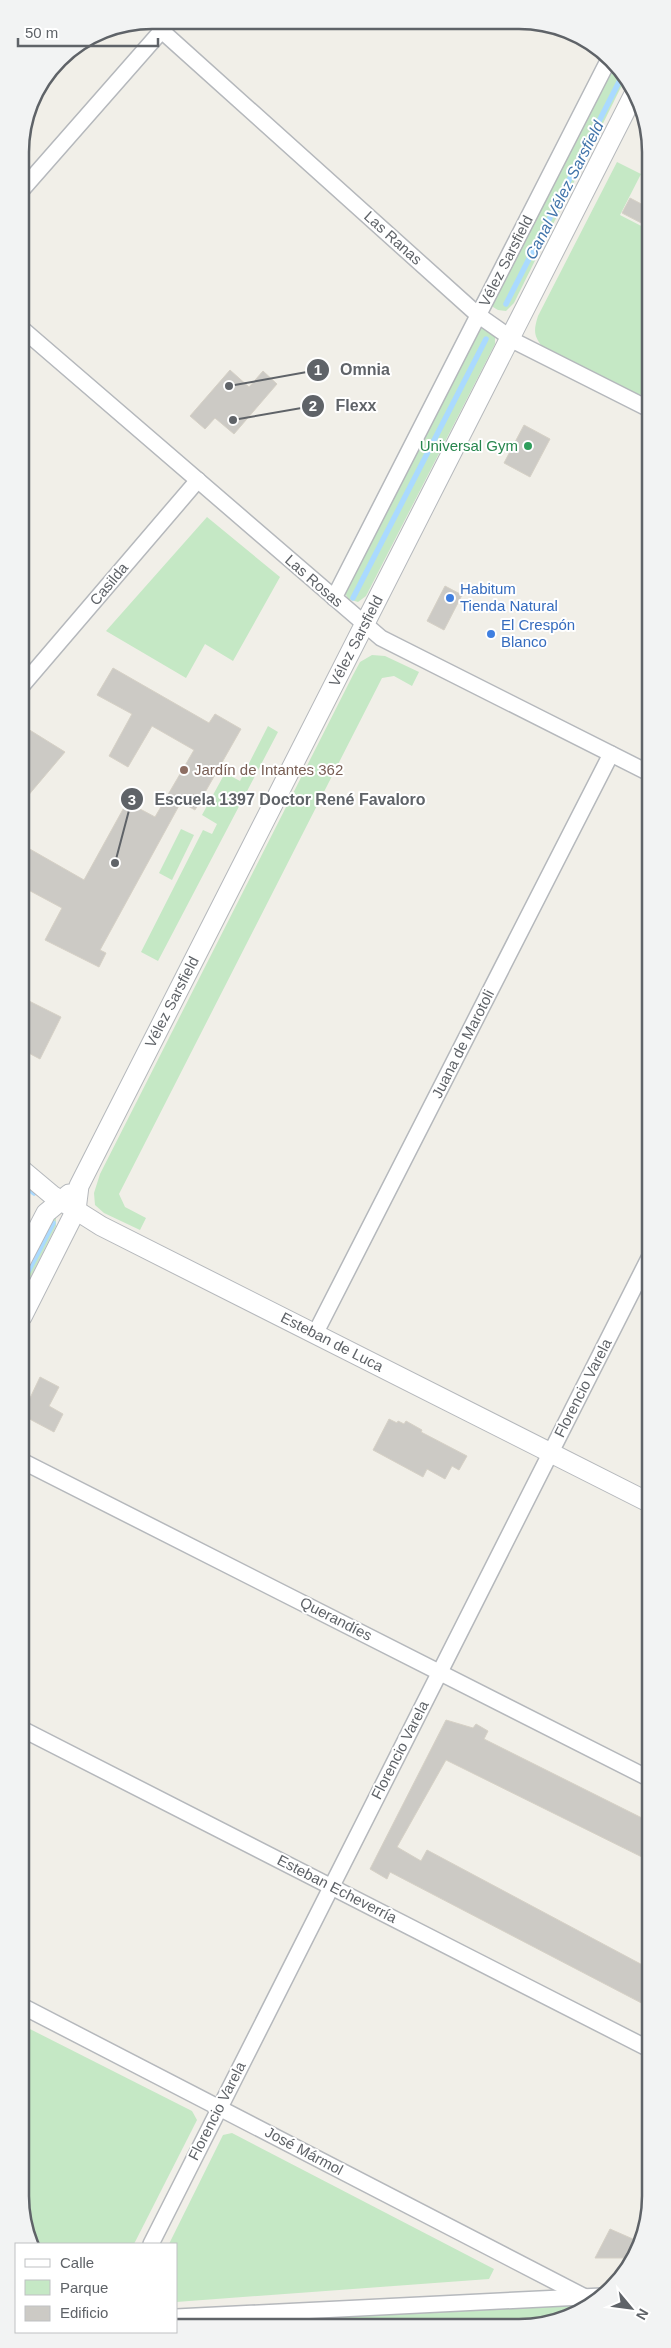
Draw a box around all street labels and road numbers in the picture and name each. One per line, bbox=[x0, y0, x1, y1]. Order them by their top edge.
street label: Las Ranas bbox=[361, 207, 426, 268]
street label: Vélez Sarsfield bbox=[475, 212, 536, 309]
street label: Las Rosas bbox=[282, 551, 347, 610]
street label: Casilda bbox=[86, 559, 132, 608]
street label: Vélez Sarsfield bbox=[325, 592, 386, 689]
street label: Vélez Sarsfield bbox=[141, 953, 202, 1050]
street label: Juana de Marotoli bbox=[428, 987, 497, 1101]
street label: Esteban de Luca bbox=[278, 1308, 387, 1375]
street label: Florencio Varela bbox=[550, 1335, 615, 1440]
street label: Querandíes bbox=[297, 1593, 375, 1644]
street label: Florencio Varela bbox=[367, 1697, 432, 1802]
street label: Esteban Echeverría bbox=[275, 1851, 400, 1926]
street label: Florencio Varela bbox=[184, 2058, 249, 2163]
street label: José Mármol bbox=[262, 2123, 346, 2178]

